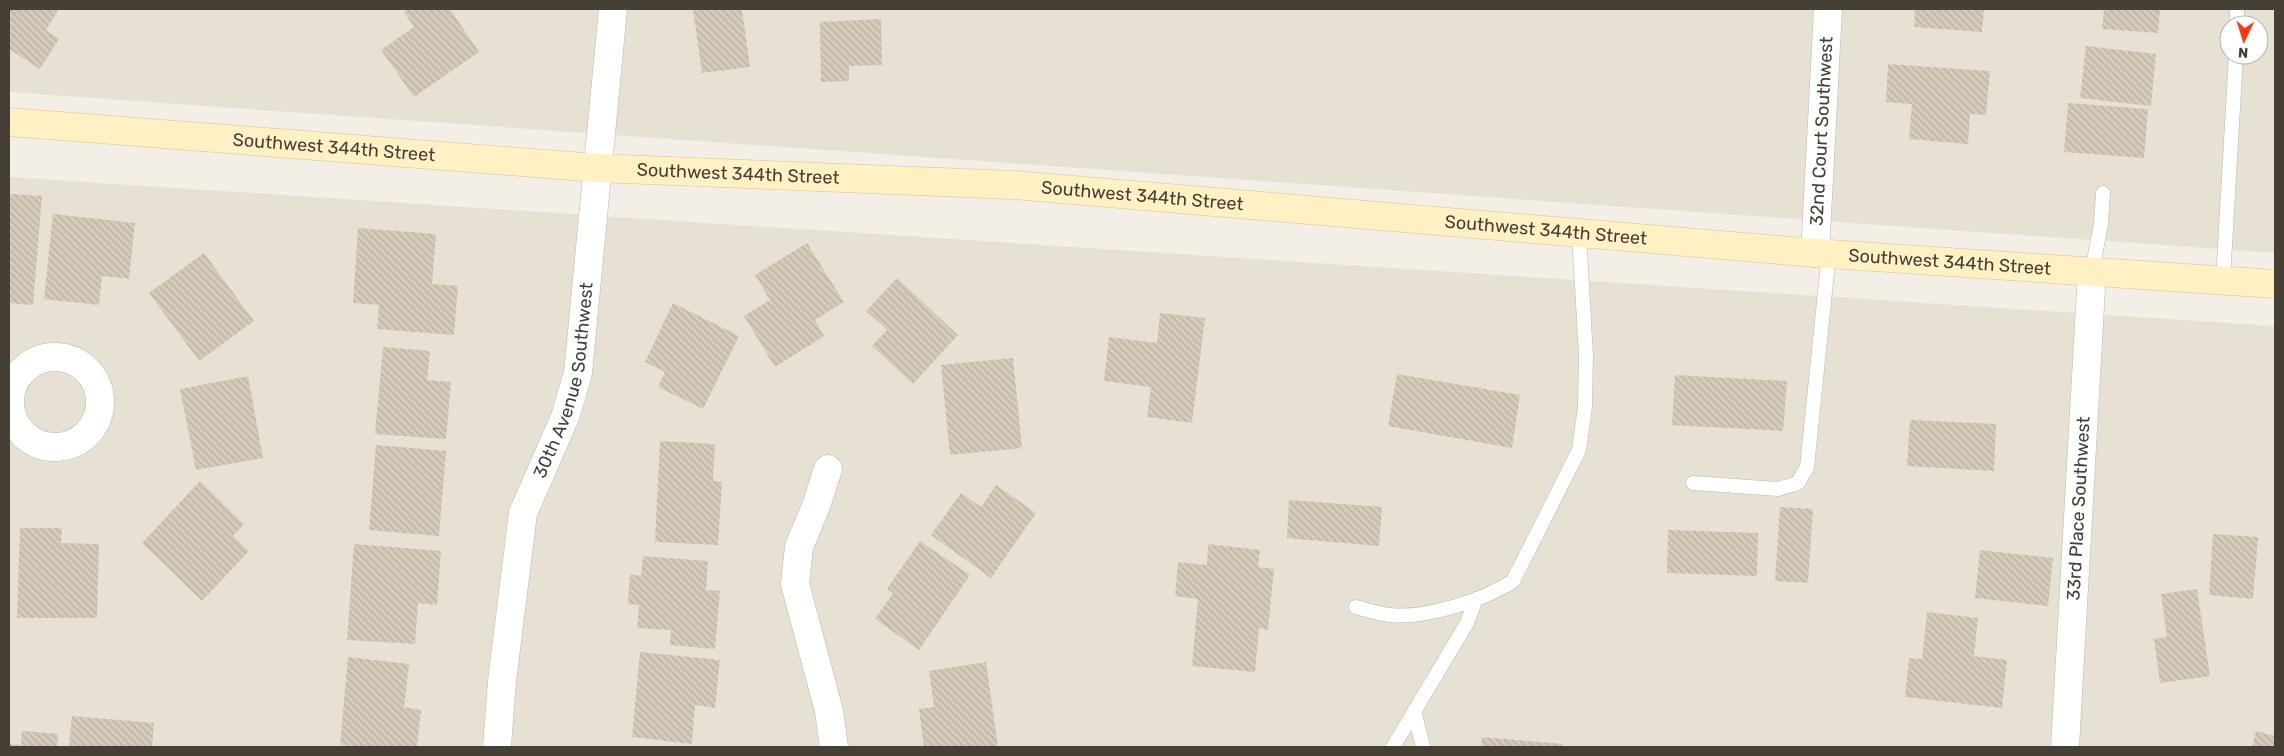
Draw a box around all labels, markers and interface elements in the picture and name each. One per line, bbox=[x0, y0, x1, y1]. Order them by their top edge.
north arrow bbox=[2219, 15, 2269, 65]
street label: 32nd Court Southwest bbox=[1805, 36, 1838, 227]
text: N bbox=[2238, 44, 2249, 61]
street label: Southwest 344th Street bbox=[232, 129, 436, 166]
street label: Southwest 344th Street bbox=[636, 159, 840, 189]
street label: Southwest 344th Street bbox=[1040, 176, 1244, 215]
street label: Southwest 344th Street bbox=[1444, 211, 1648, 250]
street label: Southwest 344th Street bbox=[1848, 244, 2052, 280]
street label: 30th Avenue Southwest bbox=[529, 281, 598, 481]
street label: 33rd Place Southwest bbox=[2062, 416, 2095, 601]

